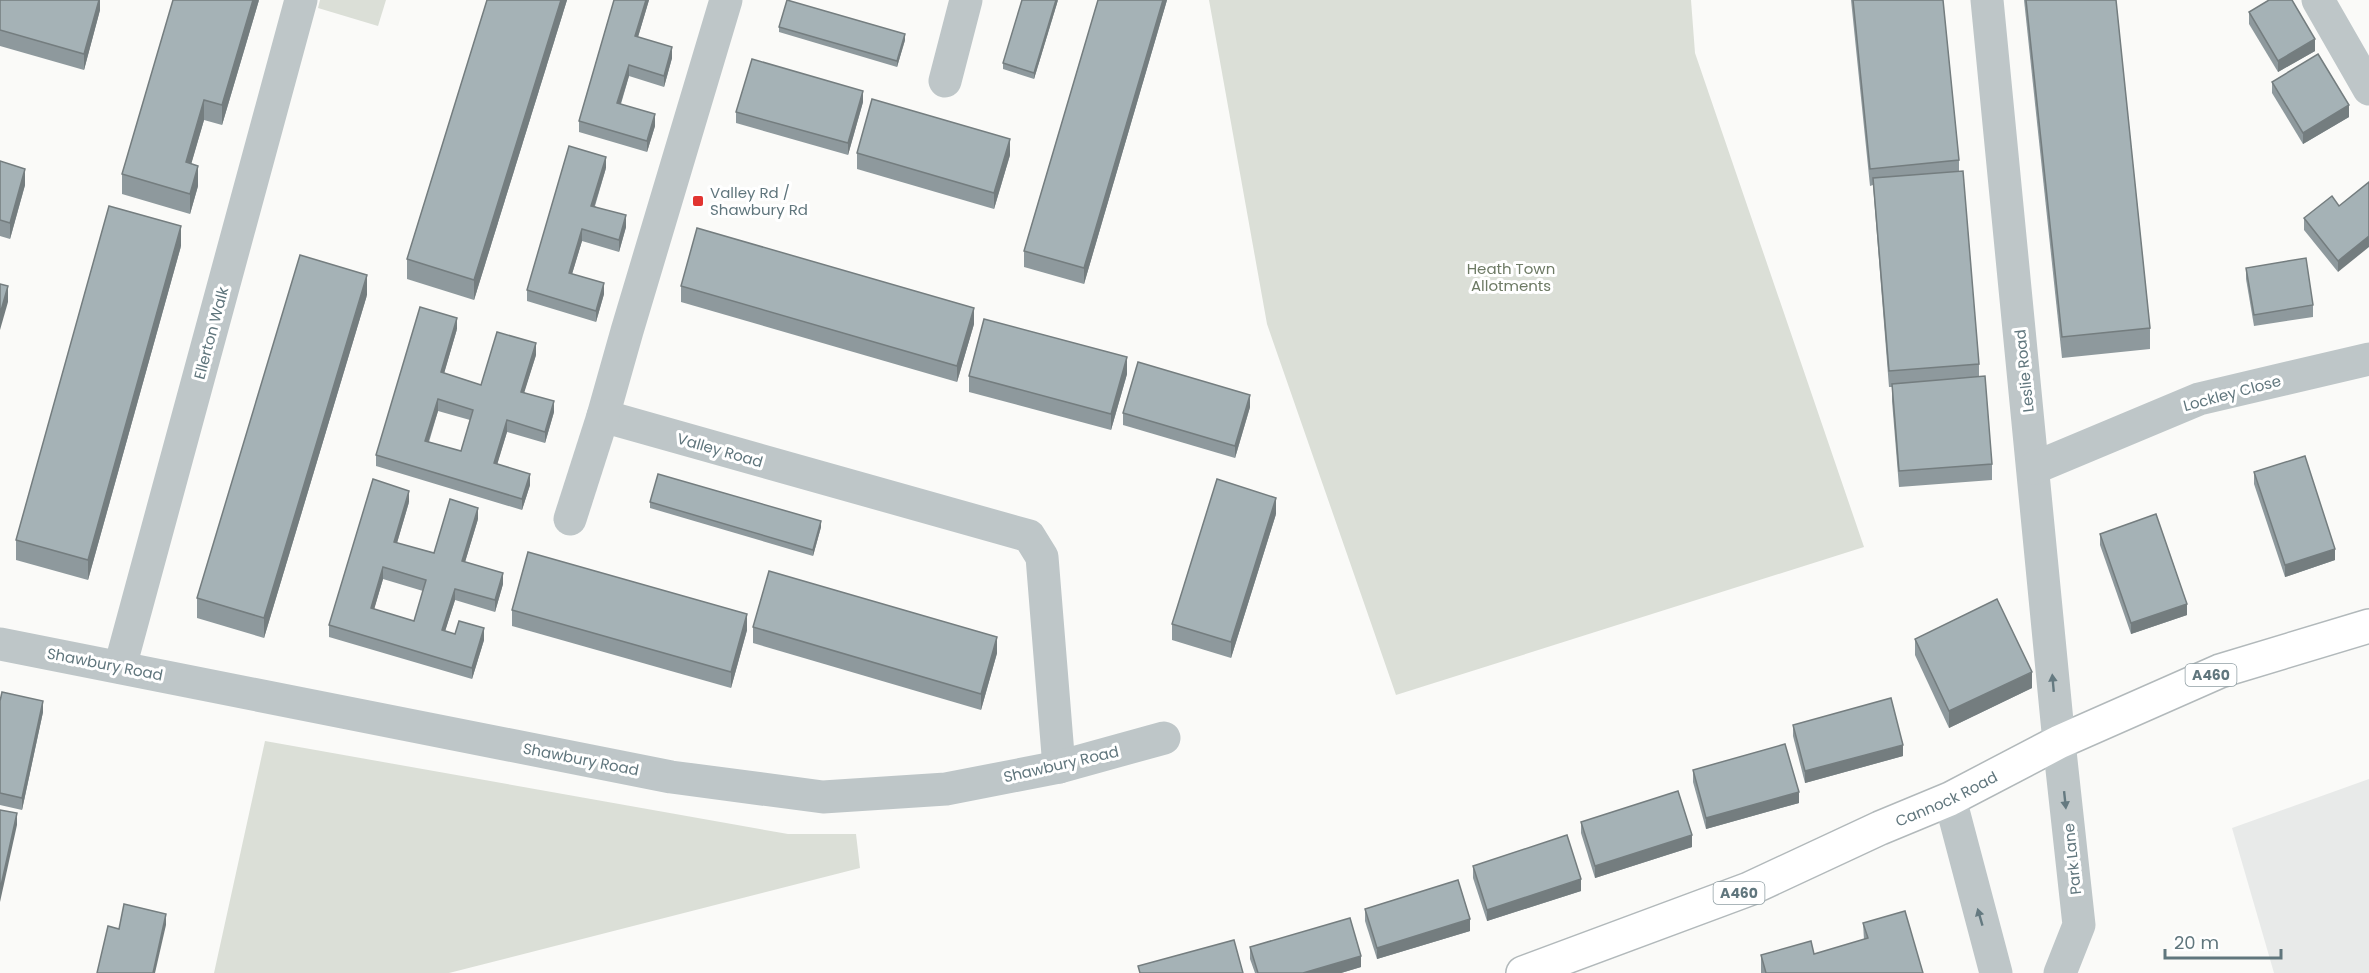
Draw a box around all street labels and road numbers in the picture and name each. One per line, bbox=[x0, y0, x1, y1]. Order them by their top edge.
street label: Ellerton Walk bbox=[189, 284, 233, 382]
street label: Leslie Road bbox=[2009, 328, 2039, 414]
street label: Lockley Close bbox=[2181, 370, 2283, 416]
street label: Valley Road bbox=[675, 428, 765, 472]
street label: Shawbury Road bbox=[45, 642, 165, 686]
road number: A460 bbox=[2186, 664, 2236, 686]
street label: Shawbury Road bbox=[521, 737, 641, 781]
street label: Shawbury Road bbox=[1001, 741, 1121, 787]
street label: Cannock Road bbox=[1892, 766, 2001, 831]
street label: Park Lane bbox=[2058, 822, 2086, 896]
road number: A460 bbox=[1714, 882, 1764, 904]

